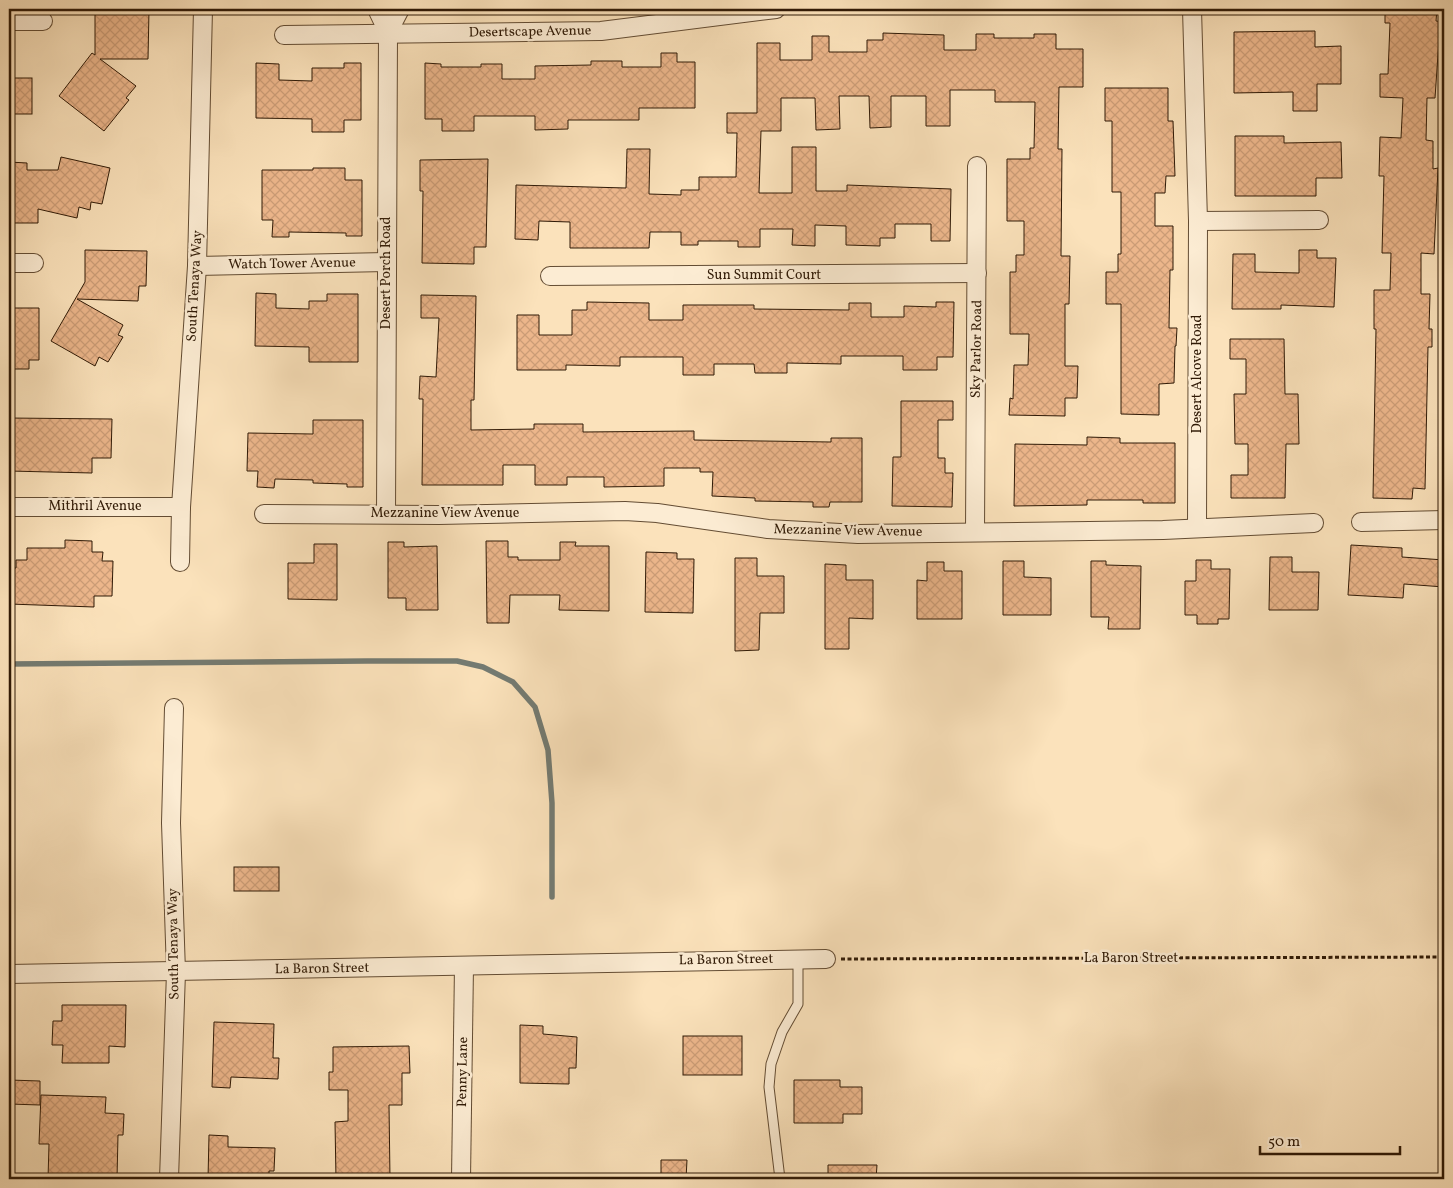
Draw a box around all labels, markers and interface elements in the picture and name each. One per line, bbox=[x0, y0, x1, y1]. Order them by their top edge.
street label: Desertscape Avenue bbox=[468, 21, 592, 43]
street label: Desert Porch Road bbox=[377, 216, 396, 329]
street label: South Tenaya Way bbox=[183, 229, 207, 342]
street label: Watch Tower Avenue bbox=[228, 253, 356, 275]
street label: Sun Summit Court bbox=[707, 266, 821, 285]
street label: Sky Parlor Road bbox=[967, 300, 987, 398]
street label: Desert Alcove Road bbox=[1188, 314, 1207, 433]
street label: Mithril Avenue bbox=[48, 497, 142, 516]
street label: Mezzanine View Avenue bbox=[371, 504, 520, 523]
street label: Mezzanine View Avenue bbox=[773, 520, 923, 542]
street label: South Tenaya Way bbox=[164, 888, 184, 1000]
street label: La Baron Street bbox=[1084, 949, 1178, 968]
street label: La Baron Street bbox=[679, 950, 773, 970]
street label: La Baron Street bbox=[275, 959, 369, 979]
street label: Penny Lane bbox=[453, 1036, 473, 1107]
scale bar bbox=[1260, 1123, 1400, 1155]
text: 50 m bbox=[1268, 1132, 1300, 1153]

